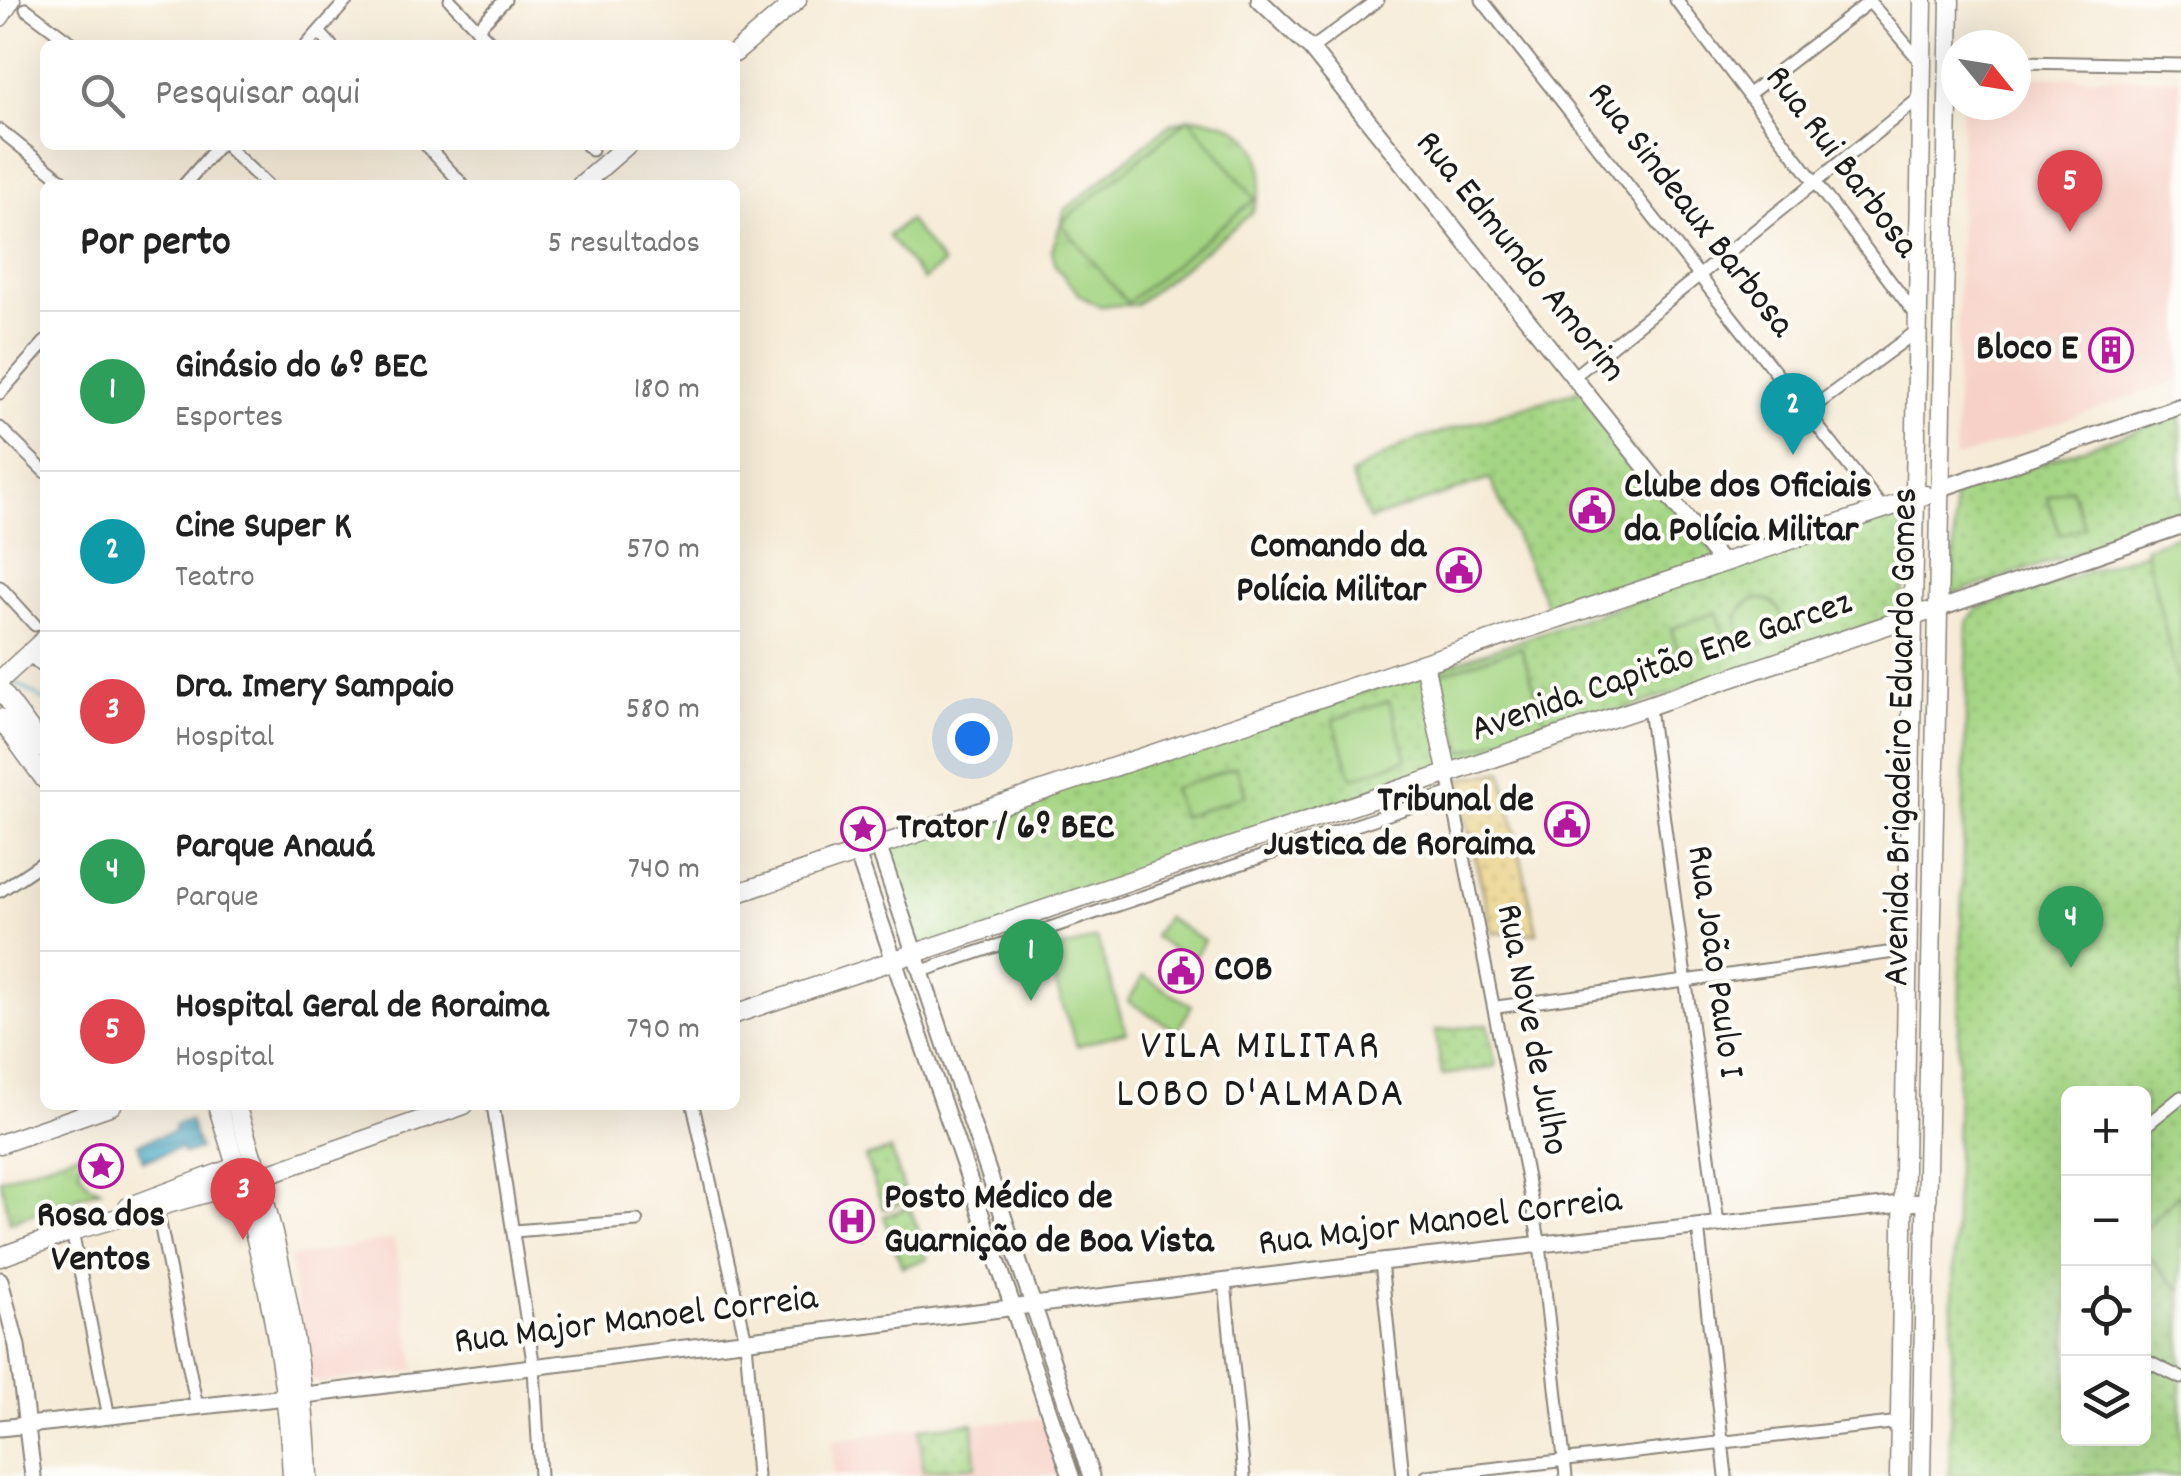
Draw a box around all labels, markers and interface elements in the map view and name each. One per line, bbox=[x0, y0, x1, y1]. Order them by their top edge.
north arrow bbox=[1941, 30, 2031, 120]
search box bbox=[40, 40, 740, 150]
street label: Rua Rui Barbosa bbox=[1749, 55, 1932, 272]
icon: search bbox=[75, 68, 130, 123]
text: Pesquisar aqui bbox=[155, 68, 360, 123]
street label: Rua Sindeaux Barbosa bbox=[1571, 71, 1807, 352]
street label: Rua Edmundo Amorim bbox=[1400, 120, 1638, 396]
pin: 5 bbox=[2038, 150, 2102, 232]
text: Por perto bbox=[80, 215, 231, 275]
text: 5 resultados bbox=[547, 222, 700, 268]
place label: Bloco E bbox=[1976, 323, 2079, 378]
building icon: Bloco E bbox=[2088, 327, 2134, 373]
text: Ginásio do 6º BEC bbox=[175, 341, 428, 396]
text: 1 bbox=[109, 368, 116, 414]
text: 180 m bbox=[633, 368, 700, 414]
pin: 2 bbox=[1760, 372, 1826, 455]
text: Esportes bbox=[175, 396, 283, 442]
place label: Clube dos Oficiais da Polícia Militar bbox=[1624, 461, 1872, 560]
public building icon: Clube dos Oficiais da Polícia Militar bbox=[1569, 487, 1615, 533]
street label: Avenida Brigadeiro Eduardo Gomes bbox=[1871, 487, 1935, 987]
text: Cine Super K bbox=[175, 501, 351, 556]
place label: Comando da Polícia Militar bbox=[1236, 521, 1427, 620]
text: 2 bbox=[106, 528, 119, 574]
text: 570 m bbox=[626, 528, 700, 574]
public building icon: Comando da Polícia Militar bbox=[1436, 547, 1482, 593]
text: Teatro bbox=[175, 556, 255, 602]
street label: Avenida Capitão Ene Garcez bbox=[1464, 577, 1860, 759]
text: Dra. Imery Sampaio bbox=[175, 661, 454, 716]
text: 3 bbox=[105, 688, 120, 734]
text: 580 m bbox=[626, 688, 700, 734]
your location bbox=[947, 713, 998, 764]
text: Hospital bbox=[175, 716, 274, 762]
place label: Tribunal de Justica de Roraima bbox=[1264, 775, 1535, 874]
public building icon: Tribunal de Justica de Roraima bbox=[1544, 801, 1590, 847]
place label: Trator / 6º BEC bbox=[896, 802, 1115, 857]
place icon: Trator / 6º BEC bbox=[840, 806, 886, 852]
text: Parque Anauá bbox=[175, 821, 374, 876]
street label: Rua João Paulo I bbox=[1669, 842, 1757, 1082]
text: 4 bbox=[106, 848, 119, 894]
text: 740 m bbox=[628, 848, 700, 894]
text: Parque bbox=[175, 876, 259, 922]
pin: 4 bbox=[2038, 886, 2104, 968]
street label: Rua Nove de Julho bbox=[1479, 900, 1581, 1160]
pin: 1 bbox=[998, 918, 1064, 1001]
place label: COB bbox=[1214, 944, 1273, 999]
public building icon: COB bbox=[1158, 948, 1204, 994]
text: Hospital Geral de Roraima bbox=[175, 981, 548, 1036]
text: 5 bbox=[105, 1008, 120, 1054]
text: 790 m bbox=[626, 1008, 700, 1054]
district label: VILA MILITAR LOBO D'ALMADA bbox=[1116, 1019, 1406, 1127]
text: Hospital bbox=[175, 1036, 274, 1082]
map controls bbox=[2061, 1086, 2151, 1446]
button: + bbox=[2061, 1086, 2151, 1176]
place icon: Rosa dos Ventos bbox=[78, 1143, 124, 1189]
pin: 3 bbox=[210, 1158, 276, 1240]
place label: Posto Médico de Guarnição de Boa Vista bbox=[884, 1172, 1215, 1271]
street label: Rua Major Manoel Correia bbox=[1255, 1174, 1626, 1274]
button: − bbox=[2061, 1176, 2151, 1266]
place label: Rosa dos Ventos bbox=[37, 1190, 165, 1289]
hospital icon: Posto Médico de Guarnição de Boa Vista bbox=[829, 1198, 875, 1244]
button: locate bbox=[2061, 1266, 2151, 1356]
street label: Rua Major Manoel Correia bbox=[451, 1272, 822, 1372]
button: layers bbox=[2061, 1356, 2151, 1446]

